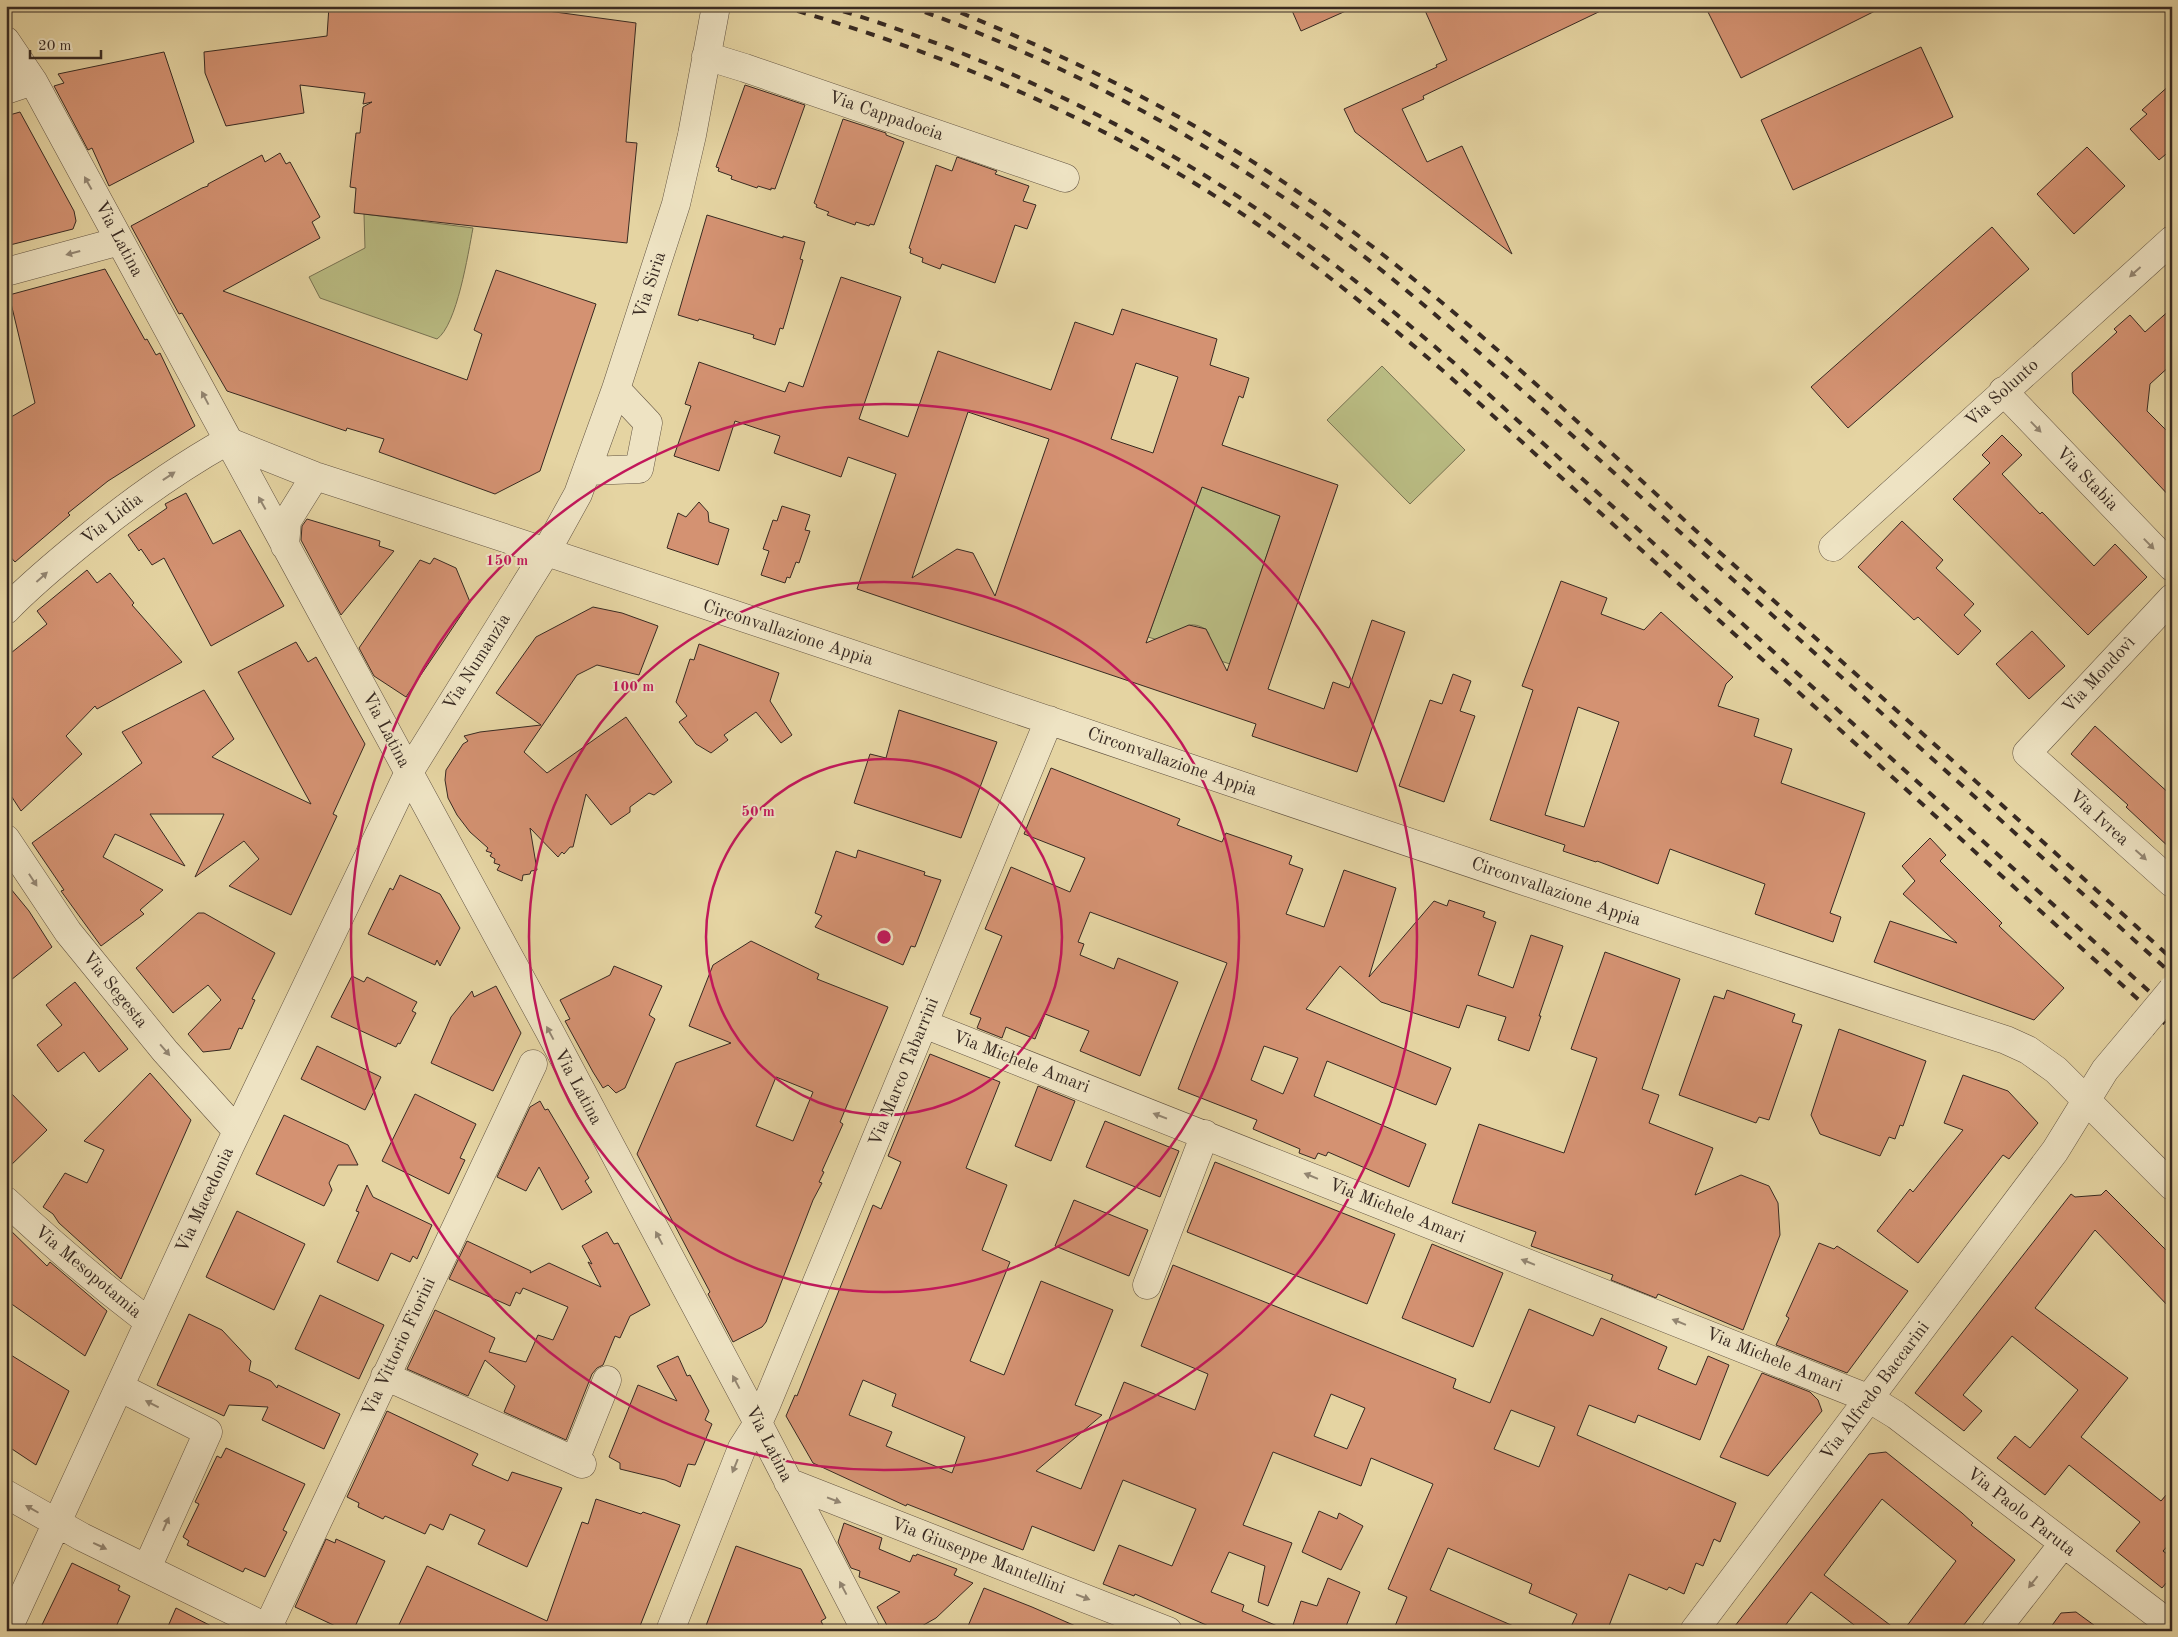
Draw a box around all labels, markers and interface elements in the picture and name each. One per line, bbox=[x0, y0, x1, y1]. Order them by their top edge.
scale bar bbox=[30, 28, 101, 60]
text: 20 m bbox=[38, 39, 72, 54]
street label: Via Cappadocia bbox=[826, 88, 946, 144]
one-way arrow bbox=[84, 176, 93, 189]
street label: Via Latina bbox=[92, 198, 146, 280]
street label: Via Siria bbox=[631, 249, 669, 321]
one-way arrow bbox=[66, 250, 81, 258]
one-way arrow bbox=[2130, 266, 2142, 278]
street label: Via Solunto bbox=[1962, 356, 2042, 430]
one-way arrow bbox=[200, 391, 209, 405]
one-way arrow bbox=[2030, 421, 2042, 433]
street label: Via Stabia bbox=[2052, 444, 2122, 515]
one-way arrow bbox=[162, 471, 176, 481]
street label: Via Lidia bbox=[78, 490, 146, 548]
one-way arrow bbox=[257, 496, 266, 510]
one-way arrow bbox=[2143, 537, 2155, 549]
text: 150 m bbox=[486, 554, 528, 569]
one-way arrow bbox=[35, 571, 47, 583]
street label: Circonvallazione Appia bbox=[700, 597, 876, 669]
street label: Via Numanzia bbox=[440, 611, 514, 713]
street label: Via Mondovì bbox=[2059, 633, 2139, 717]
text: 100 m bbox=[612, 680, 654, 695]
street label: Via Latina bbox=[359, 689, 413, 771]
street label: Circonvallazione Appia bbox=[1085, 724, 1259, 800]
street label: Via Ivrea bbox=[2066, 787, 2132, 849]
text: 50 m bbox=[741, 805, 775, 820]
one-way arrow bbox=[2134, 849, 2146, 861]
street label: Circonvallazione Appia bbox=[1469, 854, 1643, 930]
one-way arrow bbox=[28, 873, 38, 887]
centre of rings bbox=[875, 928, 893, 946]
street label: Via Segesta bbox=[79, 948, 151, 1032]
street label: Via Marco Tabarrini bbox=[866, 995, 942, 1149]
one-way arrow bbox=[546, 1026, 554, 1040]
street label: Via Michele Amari bbox=[950, 1028, 1092, 1096]
one-way arrow bbox=[159, 1043, 170, 1056]
street label: Via Latina bbox=[551, 1046, 605, 1128]
one-way arrow bbox=[1153, 1112, 1168, 1120]
street label: Via Macedonia bbox=[173, 1145, 237, 1255]
one-way arrow bbox=[1304, 1172, 1319, 1180]
street label: Via Michele Amari bbox=[1326, 1175, 1468, 1247]
street label: Via Mesopotamia bbox=[31, 1222, 145, 1322]
one-way arrow bbox=[655, 1231, 663, 1246]
one-way arrow bbox=[1520, 1258, 1535, 1265]
street label: Via Vittorio Fiorini bbox=[359, 1275, 439, 1419]
one-way arrow bbox=[1671, 1318, 1686, 1325]
street label: Via Alfredo Baccarini bbox=[1817, 1318, 1933, 1464]
street label: Via Michele Amari bbox=[1703, 1324, 1845, 1396]
one-way arrow bbox=[731, 1375, 740, 1388]
one-way arrow bbox=[145, 1400, 160, 1408]
street label: Via Latina bbox=[742, 1403, 796, 1485]
one-way arrow bbox=[731, 1459, 739, 1474]
street label: Via Paolo Paruta bbox=[1963, 1464, 2079, 1560]
one-way arrow bbox=[827, 1496, 842, 1504]
one-way arrow bbox=[25, 1504, 38, 1513]
street label: Via Giuseppe Mantellini bbox=[888, 1514, 1068, 1598]
one-way arrow bbox=[163, 1517, 171, 1531]
one-way arrow bbox=[93, 1543, 107, 1551]
one-way arrow bbox=[2027, 1576, 2038, 1589]
one-way arrow bbox=[839, 1580, 847, 1595]
one-way arrow bbox=[1076, 1594, 1090, 1602]

